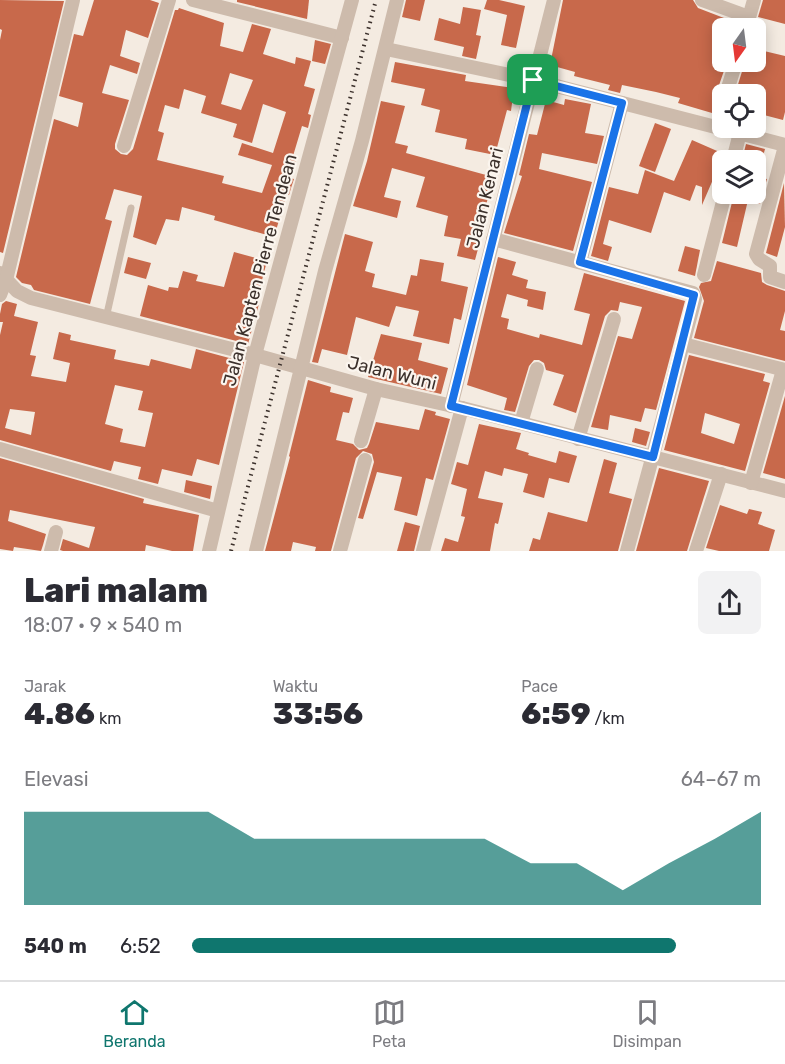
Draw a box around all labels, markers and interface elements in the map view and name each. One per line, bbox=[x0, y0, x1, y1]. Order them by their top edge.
north arrow bbox=[712, 18, 766, 72]
map controls bbox=[712, 18, 766, 204]
pin bbox=[507, 54, 558, 105]
icon: arrive bbox=[516, 63, 549, 96]
button: locate bbox=[712, 84, 766, 138]
street label: Jalan Kenari bbox=[462, 145, 508, 251]
button: layers bbox=[712, 150, 766, 204]
street label: Jalan Kapten Pierre Tendean bbox=[218, 152, 302, 388]
street label: Jalan Wuni bbox=[345, 351, 439, 395]
text: Lari malam bbox=[24, 571, 208, 610]
button: share bbox=[698, 571, 761, 634]
text: 18:07 · 9 × 540 m bbox=[24, 613, 182, 637]
text: Jarak bbox=[24, 677, 66, 696]
text: Waktu bbox=[273, 677, 318, 696]
text: Pace bbox=[521, 677, 558, 696]
text: 4.86 bbox=[24, 696, 95, 732]
text: 33:56 bbox=[273, 696, 363, 732]
text: 6:59 bbox=[521, 696, 591, 732]
text: km bbox=[95, 709, 121, 728]
text: /km bbox=[591, 709, 625, 728]
text: Elevasi bbox=[24, 767, 89, 791]
text: 64–67 m bbox=[681, 767, 761, 791]
text: 540 m bbox=[24, 934, 87, 958]
text: 6:52 bbox=[120, 934, 161, 958]
tab: Beranda bbox=[103, 996, 166, 1051]
tab: Peta bbox=[372, 996, 406, 1051]
tab: Disimpan bbox=[613, 996, 682, 1051]

